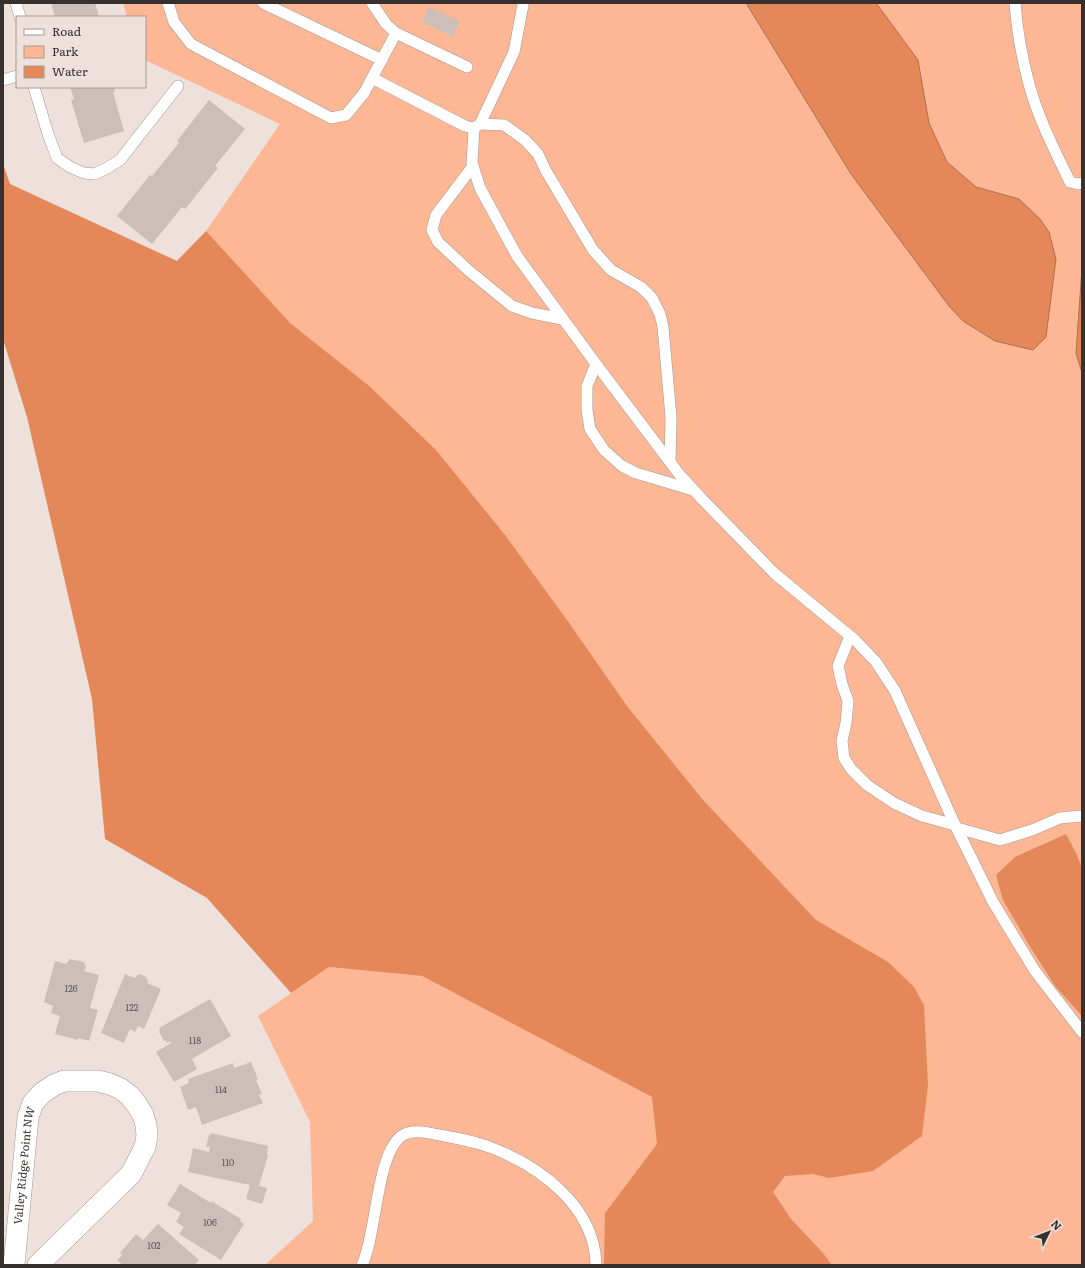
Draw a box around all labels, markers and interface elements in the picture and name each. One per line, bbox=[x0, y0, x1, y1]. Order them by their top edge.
legend bbox=[16, 16, 146, 88]
text: Road bbox=[52, 22, 82, 40]
text: Park bbox=[52, 42, 79, 60]
text: Water bbox=[52, 62, 88, 80]
house number: 126 bbox=[64, 981, 78, 995]
house number: 122 bbox=[126, 1000, 139, 1014]
house number: 118 bbox=[189, 1033, 201, 1047]
house number: 114 bbox=[215, 1082, 227, 1096]
street label: Valley Ridge Point NW bbox=[9, 1104, 38, 1225]
house number: 110 bbox=[222, 1155, 234, 1169]
north arrow bbox=[1029, 1212, 1069, 1252]
house number: 106 bbox=[203, 1215, 217, 1229]
text: N bbox=[1048, 1216, 1066, 1233]
house number: 102 bbox=[147, 1238, 161, 1252]

